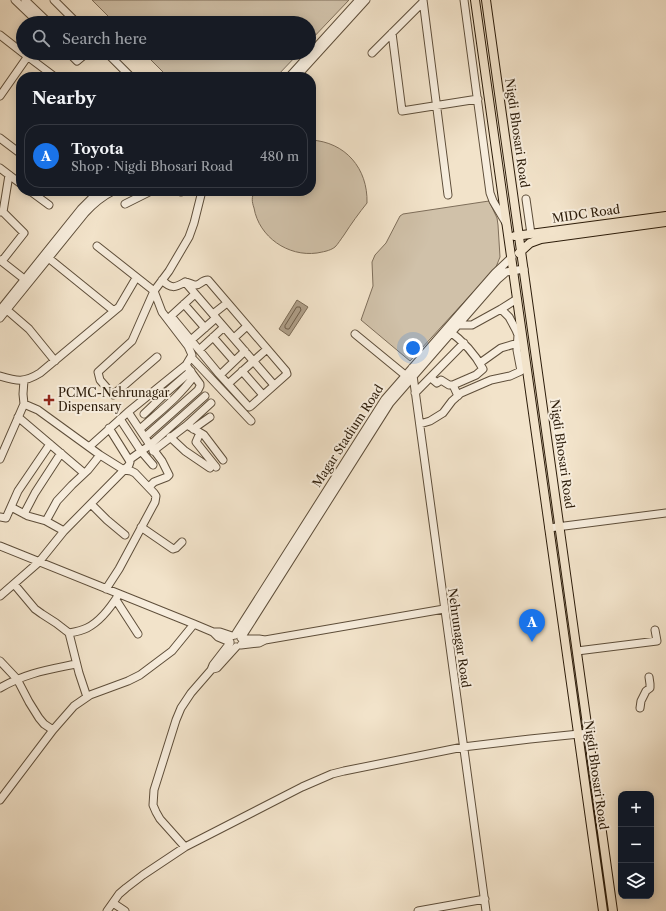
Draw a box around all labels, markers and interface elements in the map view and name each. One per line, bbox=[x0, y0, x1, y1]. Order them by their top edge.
search box bbox=[16, 16, 316, 60]
icon: search bbox=[30, 27, 52, 49]
text: Search here bbox=[62, 29, 147, 48]
street label: Nigdi Bhosari Road bbox=[502, 77, 533, 189]
text: Nearby bbox=[32, 88, 96, 108]
text: Toyota bbox=[71, 139, 124, 158]
text: A bbox=[41, 148, 51, 164]
text: 480 m bbox=[260, 148, 299, 164]
text: Shop · Nigdi Bhosari Road bbox=[71, 158, 233, 174]
street label: MIDC Road bbox=[551, 201, 622, 226]
your location bbox=[403, 338, 423, 358]
street label: Magar Stadium Road bbox=[309, 381, 387, 490]
place label: PCMC-Nehrunagar Dispensary bbox=[58, 385, 170, 414]
marker: PCMC-Nehrunagar Dispensary bbox=[43, 394, 55, 406]
street label: Nigdi Bhosari Road bbox=[547, 398, 578, 510]
street label: Nehrunagar Road bbox=[445, 587, 474, 689]
pin: A bbox=[519, 609, 545, 642]
street label: Nigdi Bhosari Road bbox=[581, 719, 612, 831]
map controls bbox=[618, 791, 654, 899]
button: + bbox=[618, 791, 654, 827]
button: − bbox=[618, 827, 654, 863]
button: layers bbox=[618, 863, 654, 899]

